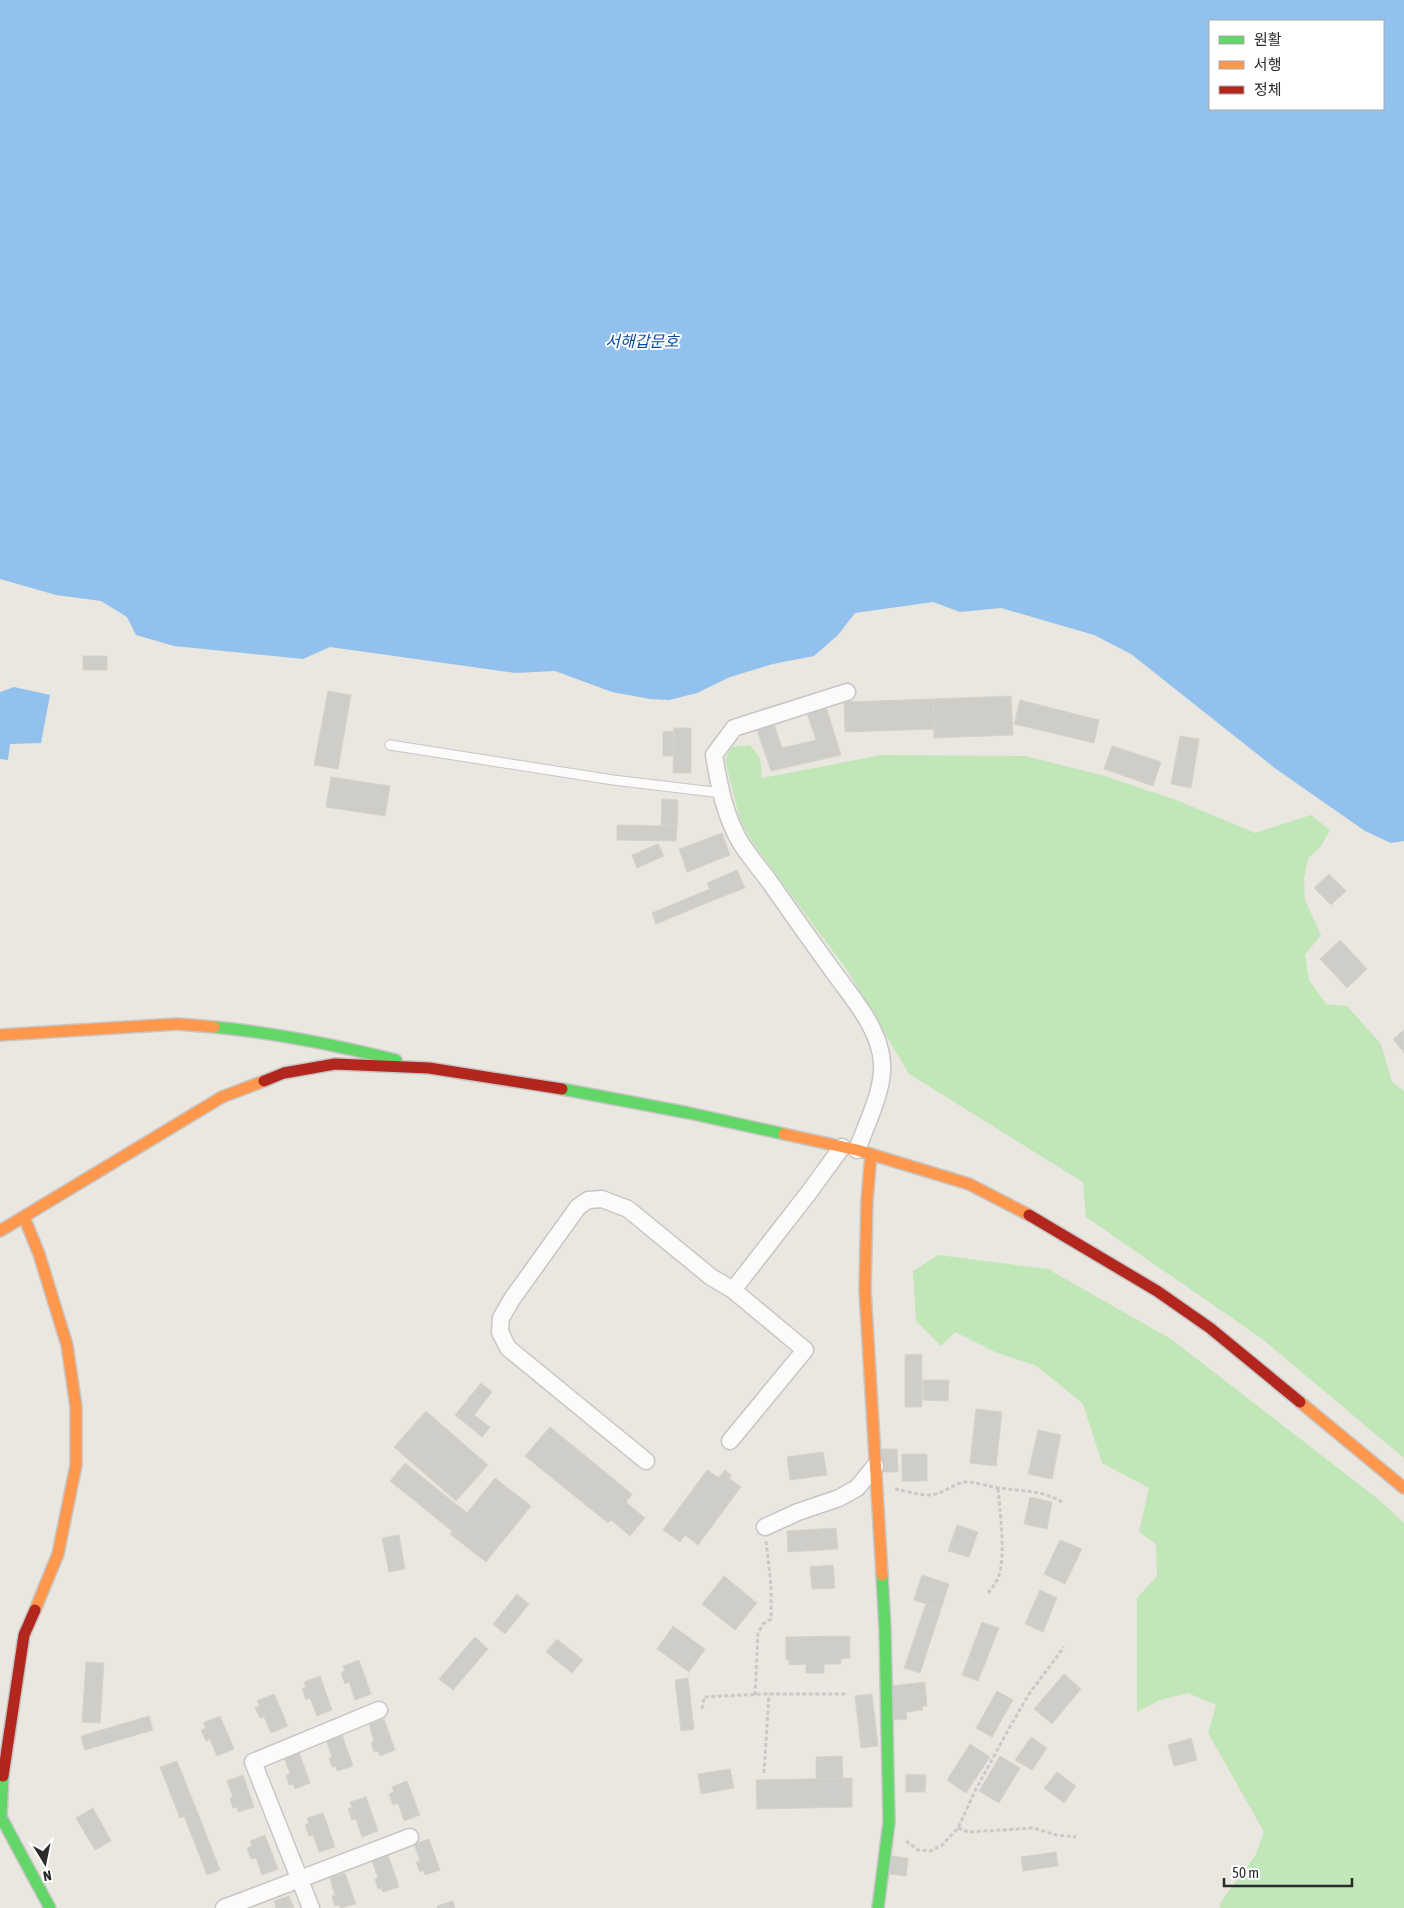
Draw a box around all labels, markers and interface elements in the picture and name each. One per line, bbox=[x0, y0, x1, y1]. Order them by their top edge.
legend bbox=[1209, 20, 1384, 110]
text: 원활 bbox=[1254, 31, 1282, 48]
text: 서행 bbox=[1254, 56, 1282, 73]
text: 정체 bbox=[1254, 81, 1282, 98]
water label: 서해갑문호 bbox=[605, 332, 680, 350]
north arrow bbox=[20, 1838, 70, 1888]
scale bar bbox=[1224, 1856, 1352, 1888]
text: 50 m bbox=[1232, 1864, 1259, 1881]
text: N bbox=[42, 1867, 53, 1884]

